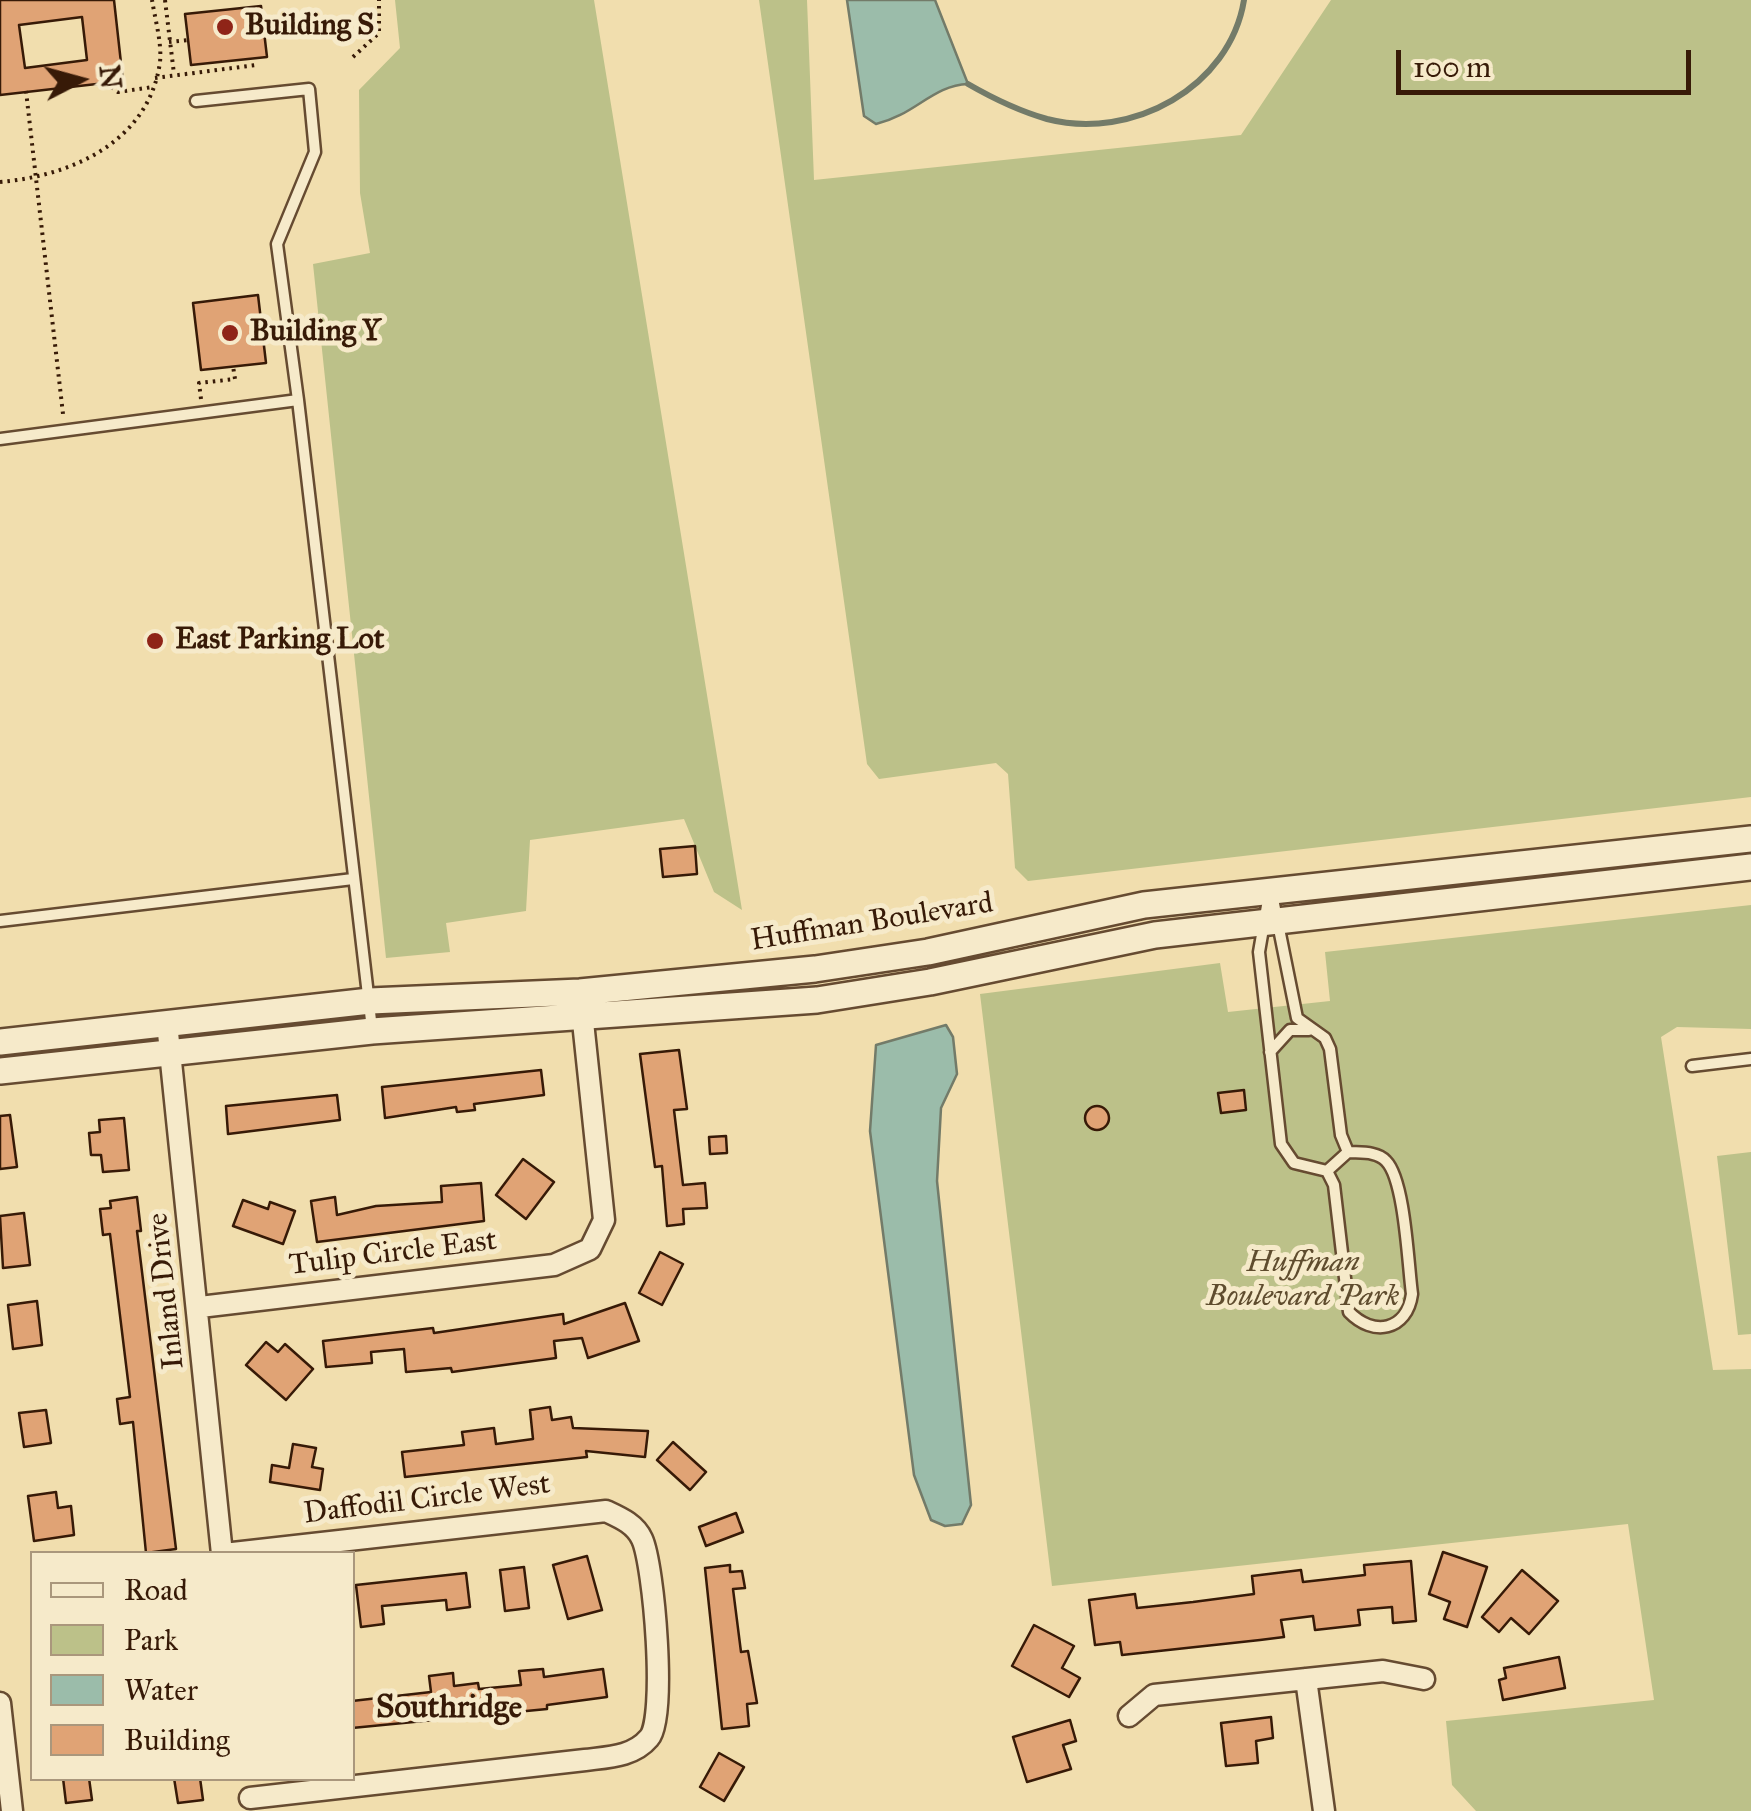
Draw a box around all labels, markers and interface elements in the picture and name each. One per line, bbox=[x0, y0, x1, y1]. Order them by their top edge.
place label: Building S bbox=[245, 9, 374, 45]
marker: Building S bbox=[214, 16, 236, 38]
north arrow bbox=[30, 30, 130, 130]
scale bar bbox=[1401, 30, 1696, 92]
text: 100 m bbox=[1413, 49, 1491, 85]
text: N bbox=[92, 63, 129, 90]
place label: Building Y bbox=[250, 315, 381, 351]
marker: Building Y bbox=[219, 322, 241, 344]
place label: East Parking Lot bbox=[175, 623, 384, 659]
marker: East Parking Lot bbox=[144, 630, 166, 652]
street label: Huffman Boulevard bbox=[748, 886, 996, 960]
street label: Inland Drive bbox=[141, 1211, 193, 1371]
street label: Tulip Circle East bbox=[287, 1223, 499, 1285]
park label: Huffman Boulevard Park bbox=[1207, 1246, 1399, 1316]
street label: Daffodil Circle West bbox=[302, 1467, 552, 1533]
legend bbox=[30, 1551, 355, 1781]
text: Road bbox=[124, 1572, 188, 1608]
text: Park bbox=[124, 1622, 178, 1658]
text: Water bbox=[124, 1672, 198, 1708]
district label: Southridge bbox=[376, 1690, 522, 1728]
text: Building bbox=[124, 1722, 230, 1758]

